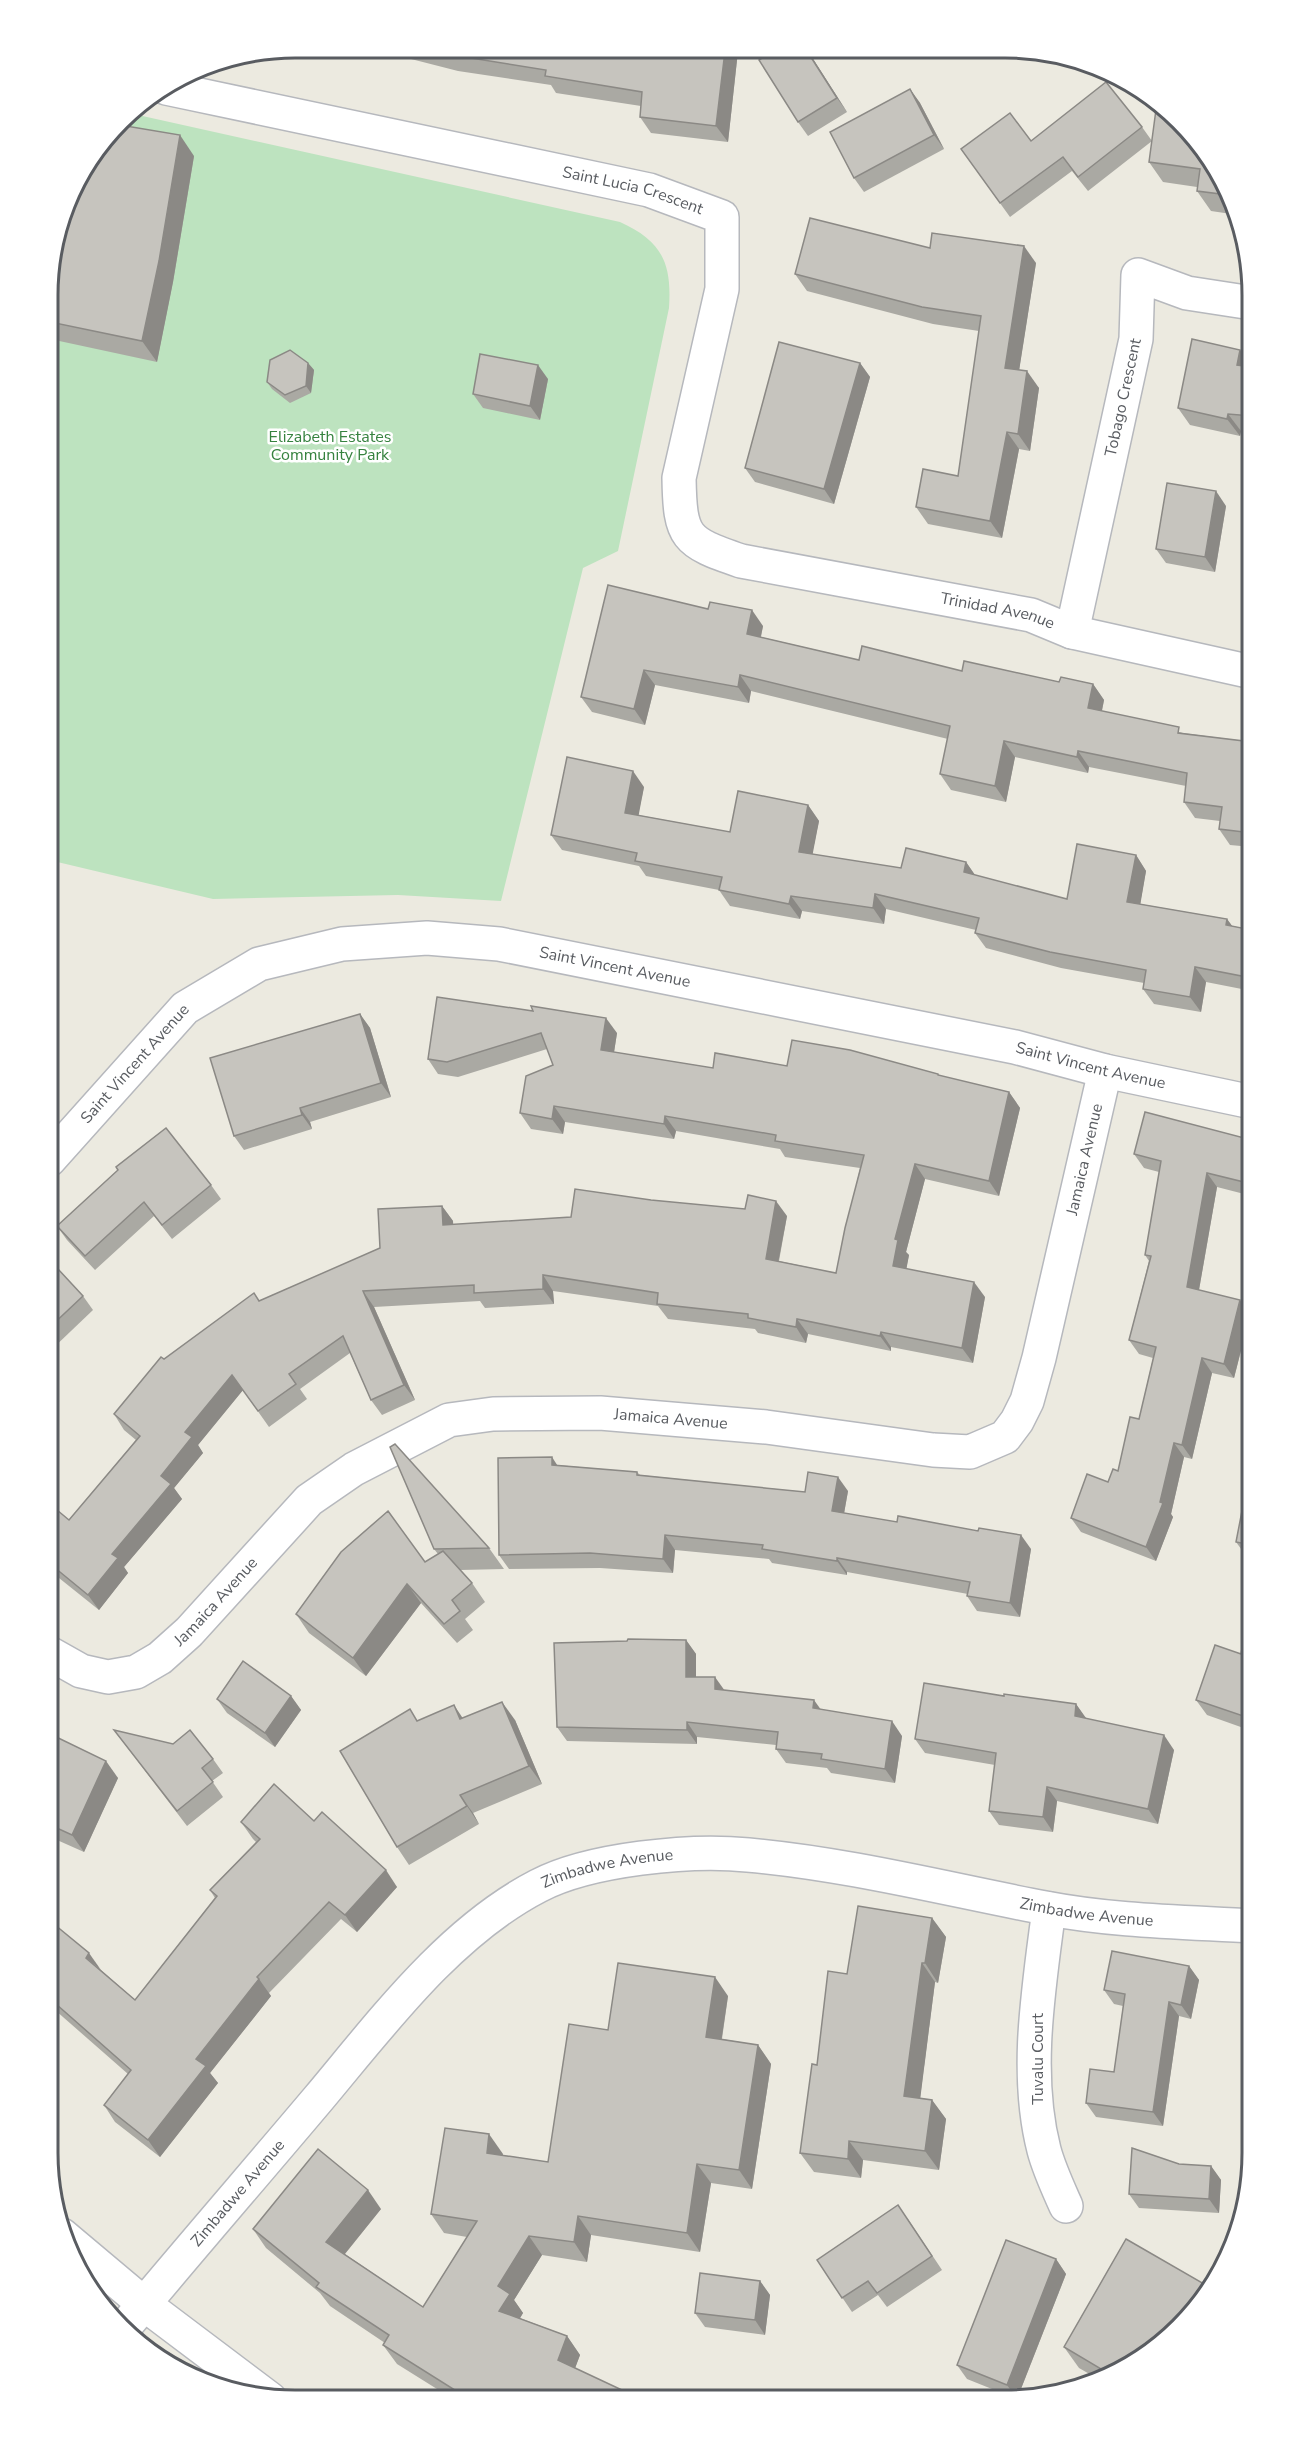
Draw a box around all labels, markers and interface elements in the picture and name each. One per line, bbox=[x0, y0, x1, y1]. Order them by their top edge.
street label: Saint Lucia Crescent bbox=[560, 161, 707, 220]
street label: Tobago Crescent bbox=[1100, 336, 1147, 459]
park label: Elizabeth Estates Community Park bbox=[269, 426, 391, 466]
street label: Trinidad Avenue bbox=[939, 587, 1058, 635]
street label: Saint Vincent Avenue bbox=[537, 941, 692, 993]
street label: Saint Vincent Avenue bbox=[76, 999, 194, 1129]
street label: Saint Vincent Avenue bbox=[1013, 1037, 1168, 1094]
street label: Jamaica Avenue bbox=[1061, 1101, 1108, 1218]
street label: Jamaica Avenue bbox=[612, 1403, 729, 1435]
street label: Jamaica Avenue bbox=[169, 1552, 263, 1652]
street label: Zimbadwe Avenue bbox=[538, 1844, 674, 1894]
street label: Zimbadwe Avenue bbox=[1018, 1892, 1154, 1932]
street label: Tuvalu Court bbox=[1027, 2013, 1049, 2105]
street label: Zimbadwe Avenue bbox=[186, 2135, 290, 2251]

